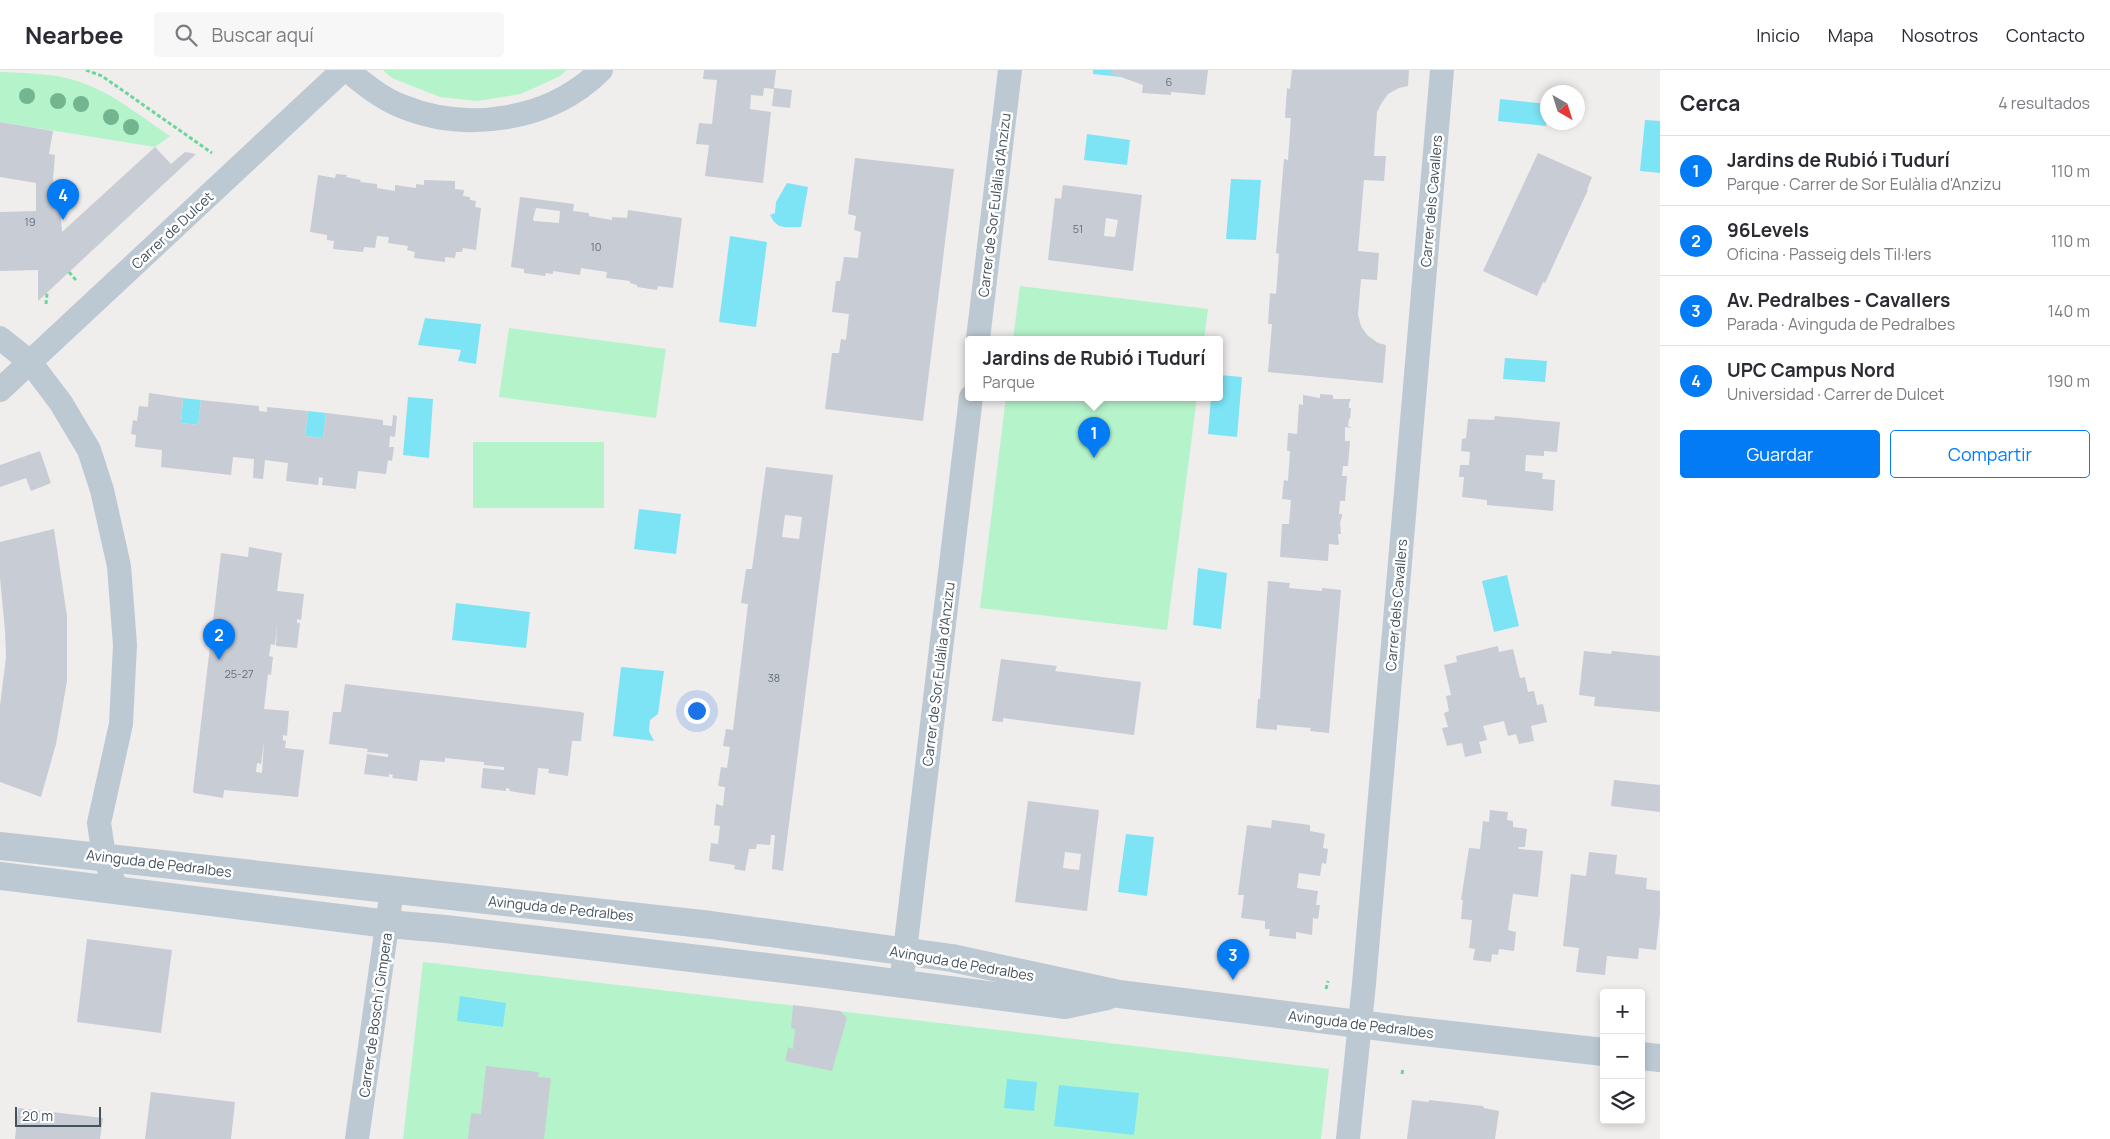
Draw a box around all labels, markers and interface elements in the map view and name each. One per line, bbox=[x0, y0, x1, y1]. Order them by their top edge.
search box bbox=[154, 12, 504, 57]
text: Nearbee bbox=[25, 18, 124, 51]
icon: search bbox=[172, 21, 200, 49]
text: Buscar aquí bbox=[212, 22, 314, 48]
text: Inicio bbox=[1756, 23, 1800, 47]
text: Mapa bbox=[1828, 23, 1874, 47]
text: Nosotros bbox=[1902, 23, 1978, 47]
text: Contacto bbox=[2006, 23, 2085, 47]
house number: 6 bbox=[1166, 74, 1173, 89]
north arrow bbox=[1540, 85, 1585, 130]
text: Cerca bbox=[1680, 89, 1740, 117]
text: 4 resultados bbox=[1998, 92, 2090, 114]
street label: Carrer de Sor Eulàlia d'Anzizu bbox=[973, 112, 1015, 298]
street label: Carrer dels Cavallers bbox=[1416, 134, 1446, 268]
text: Jardins de Rubió i Tudurí bbox=[1727, 147, 1950, 173]
text: 1 bbox=[1692, 160, 1700, 182]
text: 110 m bbox=[2051, 160, 2090, 182]
text: Parque · Carrer de Sor Eulàlia d'Anzizu bbox=[1727, 173, 2001, 195]
pin: 4 bbox=[47, 179, 79, 220]
street label: Carrer de Dulcet bbox=[127, 187, 217, 273]
house number: 19 bbox=[24, 214, 36, 229]
text: 96Levels bbox=[1727, 217, 1809, 243]
house number: 51 bbox=[1073, 221, 1083, 236]
text: 2 bbox=[1691, 230, 1701, 252]
text: 110 m bbox=[2051, 230, 2090, 252]
house number: 10 bbox=[590, 239, 602, 254]
text: Oficina · Passeig dels Til·lers bbox=[1727, 243, 1931, 265]
text: Av. Pedralbes - Cavallers bbox=[1727, 287, 1950, 313]
text: 3 bbox=[1691, 300, 1701, 322]
text: 140 m bbox=[2048, 300, 2090, 322]
text: Parada · Avinguda de Pedralbes bbox=[1727, 313, 1955, 335]
popup bbox=[965, 336, 1223, 401]
text: Jardins de Rubió i Tudurí bbox=[983, 345, 1205, 371]
text: UPC Campus Nord bbox=[1727, 357, 1895, 383]
text: 4 bbox=[1691, 370, 1701, 392]
text: 190 m bbox=[2047, 370, 2090, 392]
text: Parque bbox=[983, 371, 1035, 393]
text: Universidad · Carrer de Dulcet bbox=[1727, 383, 1945, 405]
pin: 1 bbox=[1078, 417, 1110, 458]
button: Guardar bbox=[1680, 430, 1880, 478]
button: Compartir bbox=[1890, 430, 2090, 478]
street label: Carrer dels Cavallers bbox=[1381, 538, 1411, 672]
street label: Carrer de Sor Eulàlia d'Anzizu bbox=[917, 581, 959, 767]
pin: 2 bbox=[203, 619, 235, 660]
house number: 25-27 bbox=[224, 666, 254, 681]
house number: 38 bbox=[768, 670, 780, 685]
your location bbox=[684, 698, 710, 724]
street label: Avinguda de Pedralbes bbox=[85, 845, 233, 881]
street label: Avinguda de Pedralbes bbox=[487, 891, 635, 925]
street label: Carrer de Bosch i Gimpera bbox=[354, 931, 396, 1099]
pin: 3 bbox=[1217, 939, 1249, 980]
street label: Avinguda de Pedralbes bbox=[888, 941, 1036, 985]
map controls bbox=[1600, 989, 1645, 1124]
button: + bbox=[1600, 989, 1645, 1034]
street label: Avinguda de Pedralbes bbox=[1287, 1006, 1435, 1042]
button: − bbox=[1600, 1034, 1645, 1079]
button: layers bbox=[1600, 1079, 1645, 1124]
scale bar bbox=[15, 1104, 101, 1127]
text: 20 m bbox=[22, 1106, 53, 1125]

